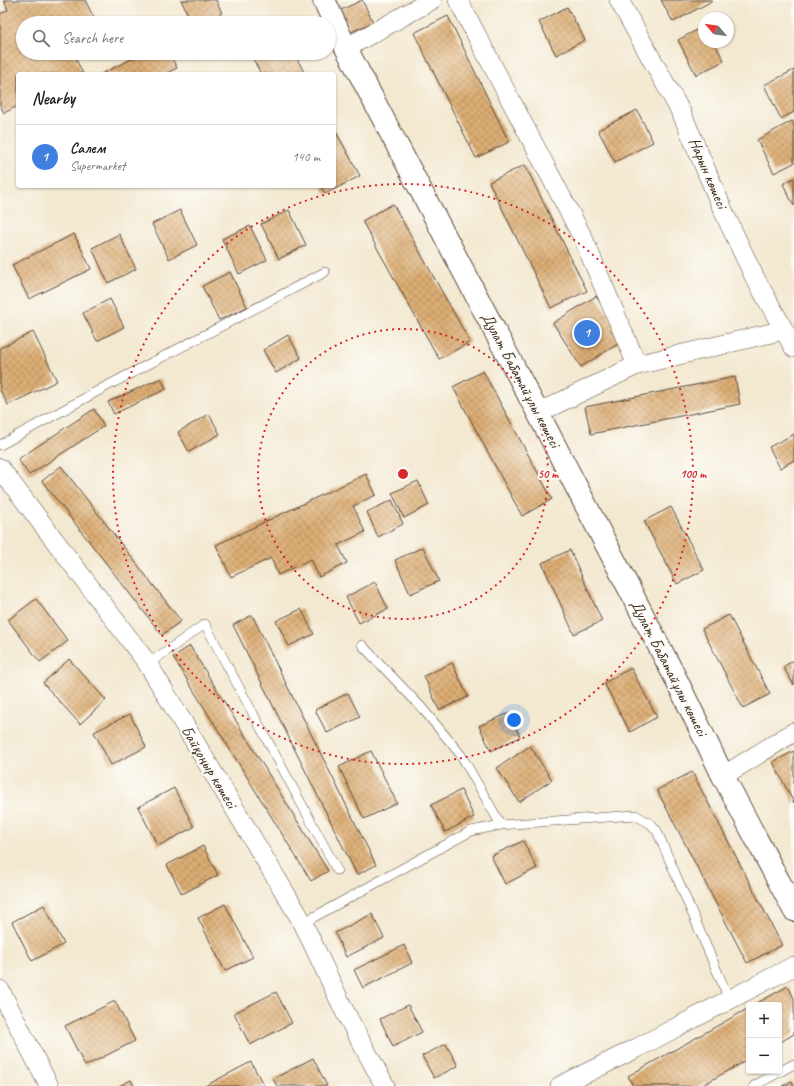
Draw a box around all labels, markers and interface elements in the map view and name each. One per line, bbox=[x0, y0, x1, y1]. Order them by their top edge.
north arrow bbox=[698, 12, 734, 48]
search box bbox=[16, 16, 336, 60]
icon: search bbox=[30, 27, 52, 49]
text: Search here bbox=[62, 29, 123, 48]
text: Nearby bbox=[32, 88, 75, 109]
street label: Нарын көшесі bbox=[684, 135, 733, 213]
text: Салем bbox=[70, 139, 105, 158]
text: 1 bbox=[42, 149, 48, 165]
text: 140 m bbox=[292, 149, 320, 165]
text: Supermarket bbox=[70, 158, 125, 174]
street label: Дулат Бабатайұлы көшесі bbox=[477, 309, 566, 453]
pin: 1 bbox=[574, 318, 600, 348]
text: 50 m bbox=[538, 466, 559, 482]
text: 100 m bbox=[680, 466, 707, 482]
centre of rings bbox=[396, 467, 410, 481]
street label: Дулат Бабатайұлы көшесі bbox=[626, 596, 713, 741]
your location bbox=[504, 710, 524, 730]
street label: Байқоңыр көшесі bbox=[177, 722, 243, 814]
map controls bbox=[746, 1002, 782, 1074]
button: + bbox=[746, 1002, 782, 1038]
button: − bbox=[746, 1038, 782, 1074]

